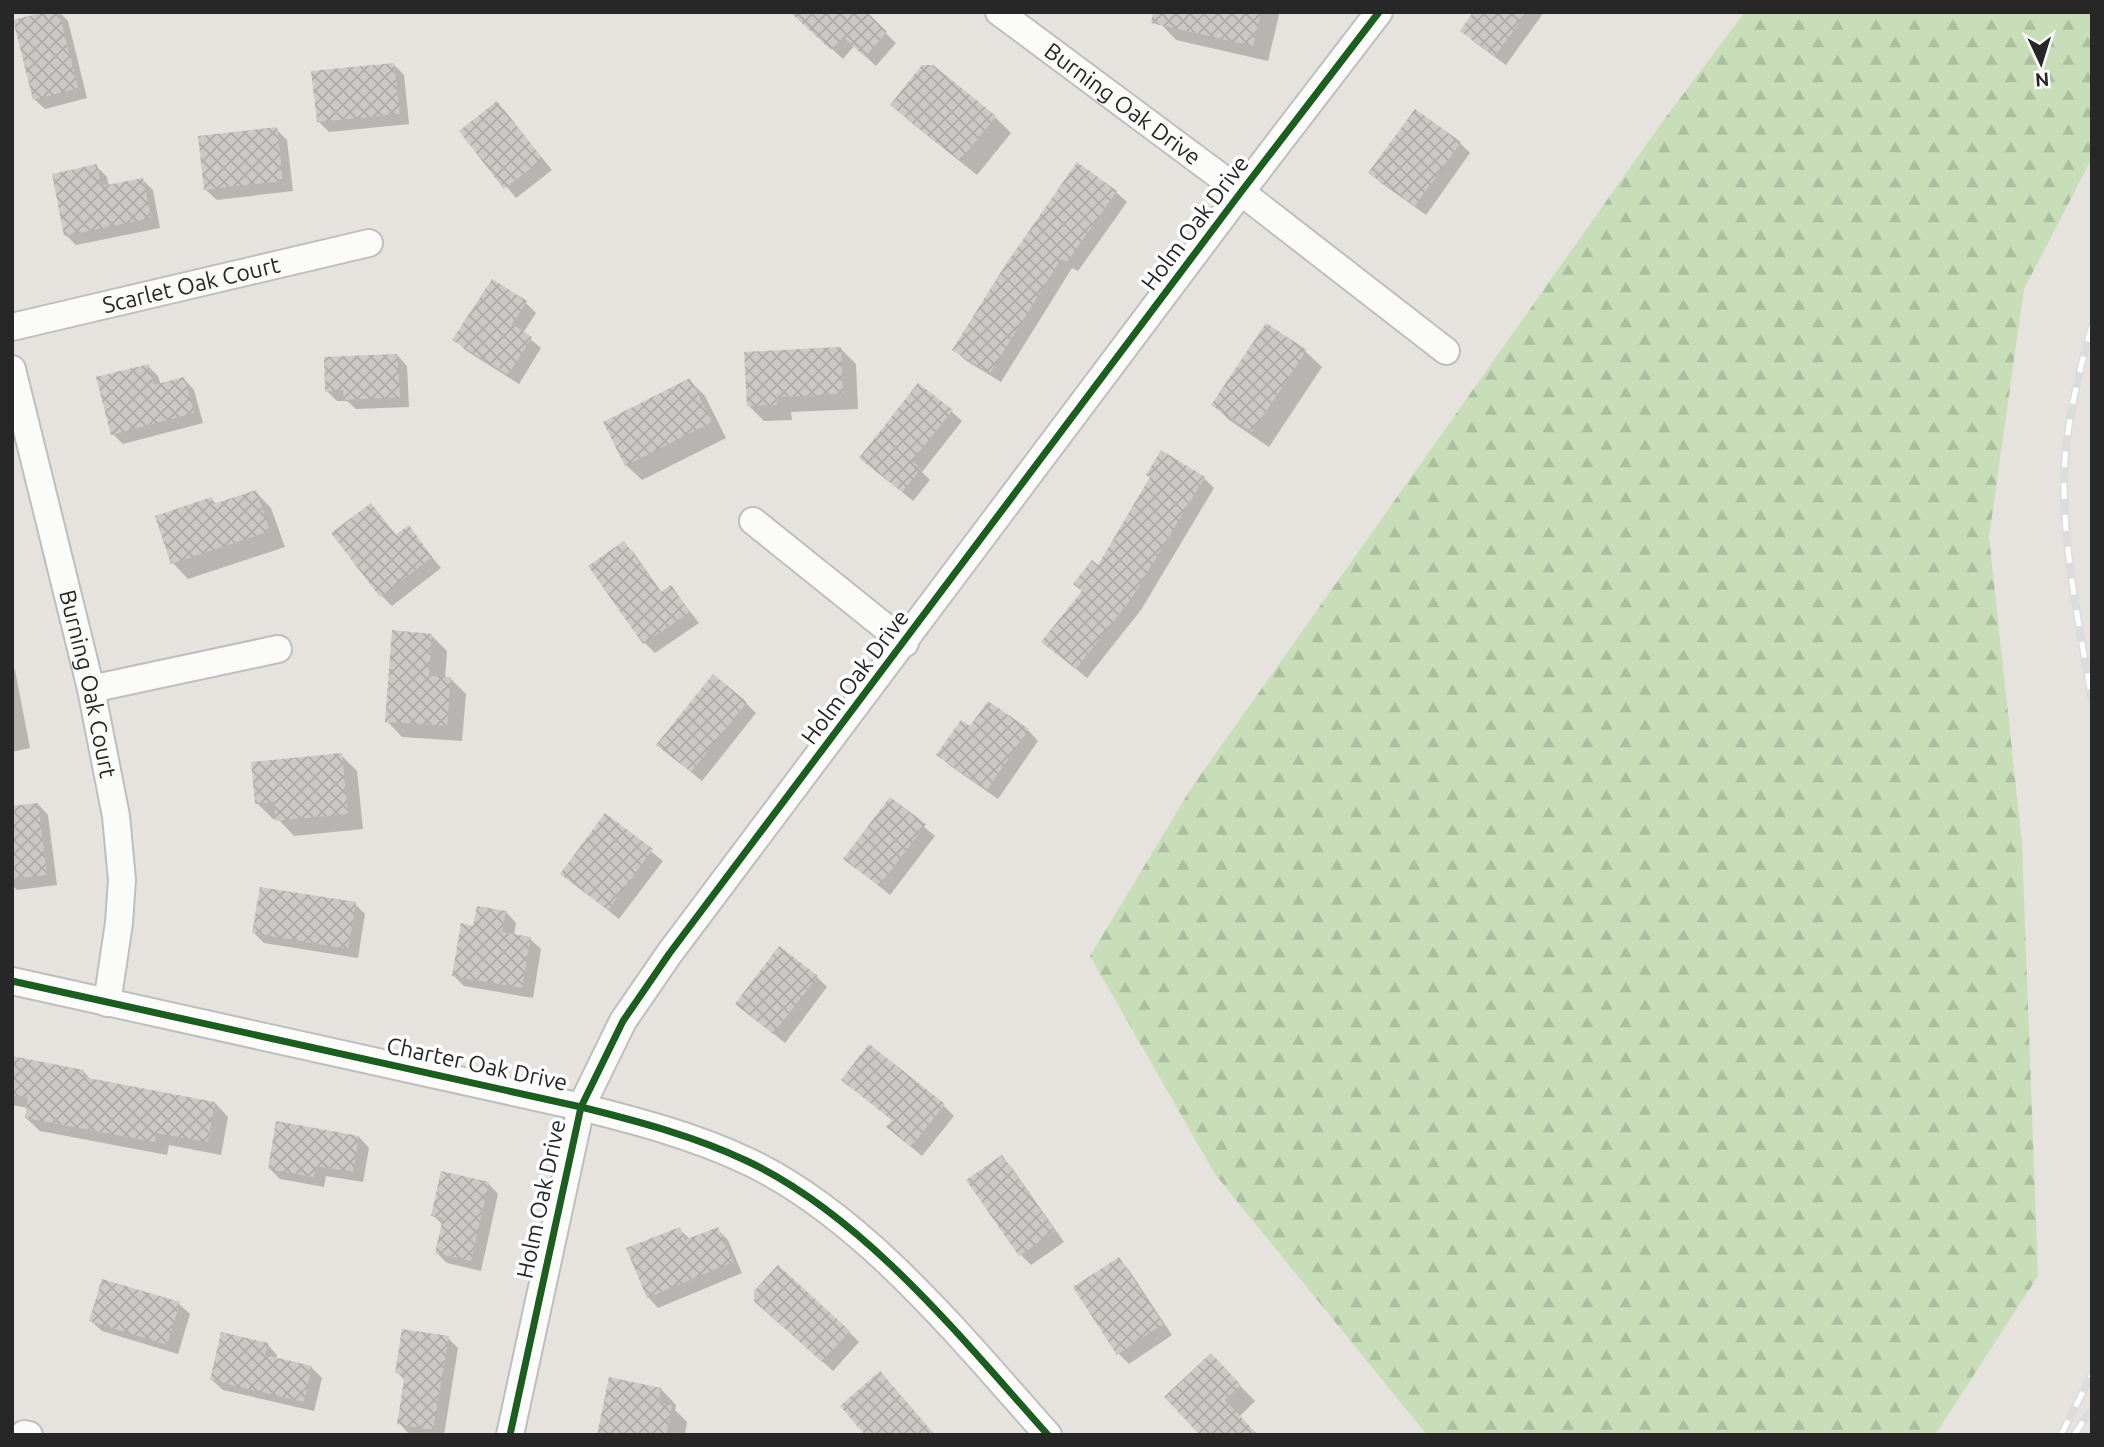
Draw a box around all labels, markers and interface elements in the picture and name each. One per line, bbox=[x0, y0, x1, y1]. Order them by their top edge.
north arrow bbox=[2006, 28, 2076, 98]
street label: Burning Oak Drive bbox=[1040, 37, 1206, 170]
text: N bbox=[2034, 68, 2050, 91]
street label: Holm Oak Drive bbox=[1136, 151, 1253, 295]
street label: Scarlet Oak Court bbox=[100, 251, 282, 317]
street label: Burning Oak Court bbox=[55, 587, 121, 780]
street label: Holm Oak Drive bbox=[796, 605, 913, 749]
street label: Charter Oak Drive bbox=[384, 1032, 570, 1095]
street label: Holm Oak Drive bbox=[511, 1117, 570, 1281]

